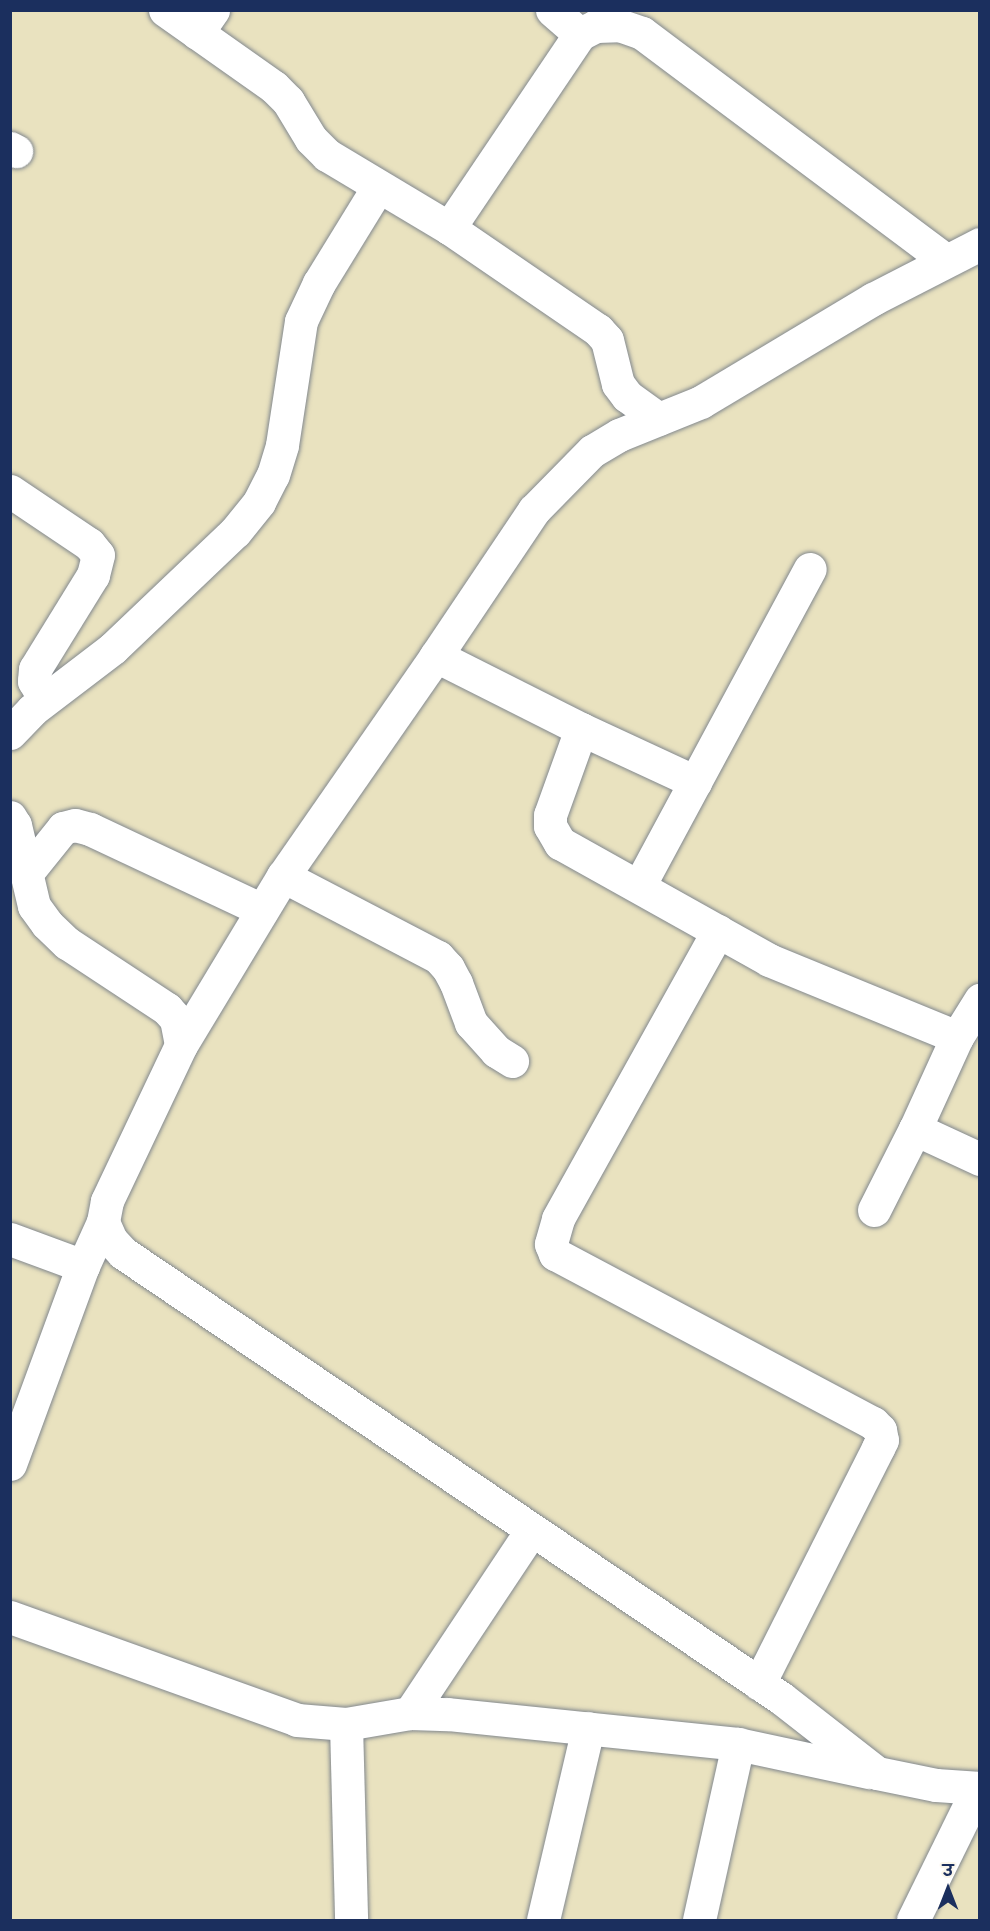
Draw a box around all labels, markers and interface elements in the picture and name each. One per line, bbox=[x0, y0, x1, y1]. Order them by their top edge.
north arrow bbox=[918, 1859, 978, 1919]
text: उ bbox=[943, 1861, 953, 1881]

